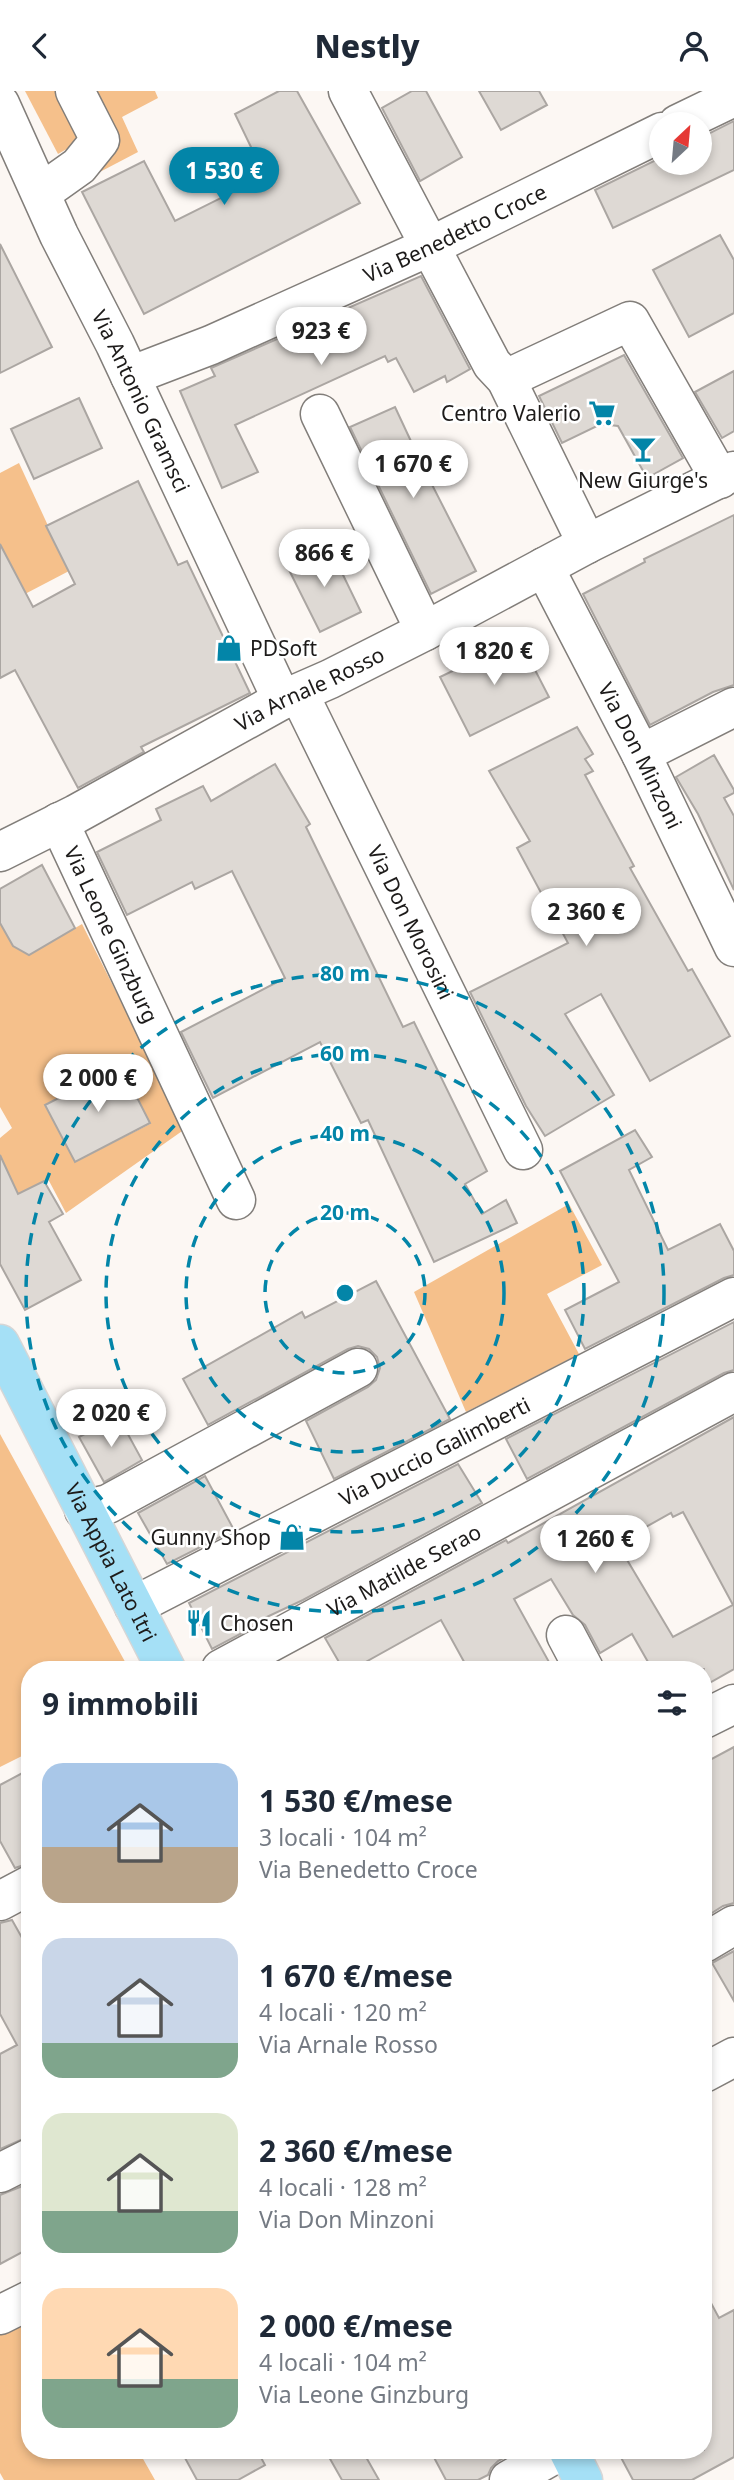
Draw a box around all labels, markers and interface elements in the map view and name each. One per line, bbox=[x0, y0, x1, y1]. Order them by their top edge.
text: Nestly bbox=[314, 24, 420, 67]
icon: back bbox=[21, 27, 59, 65]
icon: person bbox=[675, 27, 713, 65]
north arrow bbox=[649, 112, 712, 175]
map controls bbox=[649, 112, 712, 175]
pin: 1 530 € bbox=[159, 148, 289, 207]
text: 1 530 € bbox=[185, 154, 263, 186]
street label: Via Benedetto Croce bbox=[359, 177, 551, 289]
street label: Via Antonio Gramsci bbox=[86, 305, 197, 497]
pin: 923 € bbox=[272, 307, 370, 367]
text: 923 € bbox=[292, 314, 350, 346]
supermarket icon: Centro Valerio bbox=[587, 398, 617, 428]
place label: Centro Valerio bbox=[441, 399, 581, 427]
bar icon: New Giurge's bbox=[628, 434, 658, 464]
pin: 1 670 € bbox=[348, 441, 478, 500]
text: 1 670 € bbox=[374, 447, 452, 479]
place label: New Giurge's bbox=[578, 466, 708, 494]
pin: 866 € bbox=[275, 529, 373, 589]
text: 866 € bbox=[295, 536, 353, 568]
pin: 1 820 € bbox=[429, 627, 559, 687]
shop icon: PDSoft bbox=[214, 633, 244, 663]
place label: PDSoft bbox=[250, 634, 317, 662]
text: 1 820 € bbox=[455, 634, 533, 666]
street label: Via Arnale Rosso bbox=[230, 640, 389, 738]
street label: Via Don Minzoni bbox=[592, 678, 689, 833]
street label: Via Don Morosini bbox=[361, 840, 461, 1004]
street label: Via Leone Ginzburg bbox=[58, 841, 165, 1027]
pin: 2 360 € bbox=[521, 889, 651, 948]
text: 2 360 € bbox=[547, 895, 625, 927]
text: 80 m bbox=[320, 959, 370, 987]
text: 60 m bbox=[320, 1039, 370, 1067]
pin: 2 000 € bbox=[33, 1055, 163, 1114]
text: 2 000 € bbox=[59, 1061, 137, 1093]
text: 40 m bbox=[320, 1119, 370, 1147]
text: 20 m bbox=[320, 1198, 370, 1226]
centre of rings bbox=[333, 1281, 357, 1305]
pin: 2 020 € bbox=[46, 1389, 176, 1449]
street label: Via Duccio Galimberti bbox=[334, 1390, 535, 1512]
text: 2 020 € bbox=[72, 1396, 150, 1428]
street label: Via Appia Lato Itri bbox=[59, 1478, 164, 1646]
pin: 1 260 € bbox=[530, 1515, 660, 1575]
street label: Via Matilde Serao bbox=[322, 1517, 486, 1623]
shop icon: Gunny Shop bbox=[277, 1522, 307, 1552]
text: 1 260 € bbox=[556, 1522, 634, 1554]
place label: Gunny Shop bbox=[150, 1523, 271, 1551]
restaurant icon: Chosen bbox=[184, 1608, 214, 1638]
place label: Chosen bbox=[220, 1609, 294, 1637]
text: 9 immobili bbox=[42, 1683, 199, 1724]
icon: filters bbox=[653, 1684, 691, 1722]
text: 1 530 €/mese bbox=[259, 1780, 453, 1821]
icon: home bbox=[98, 1791, 182, 1875]
text: 3 locali · 104 m² bbox=[259, 1821, 427, 1853]
text: Via Benedetto Croce bbox=[259, 1853, 478, 1885]
text: 1 670 €/mese bbox=[259, 1955, 453, 1996]
icon: home bbox=[98, 1966, 182, 2050]
text: 4 locali · 120 m² bbox=[259, 1996, 427, 2028]
text: Via Arnale Rosso bbox=[259, 2028, 438, 2060]
text: 2 360 €/mese bbox=[259, 2130, 453, 2171]
icon: home bbox=[98, 2141, 182, 2225]
text: 4 locali · 128 m² bbox=[259, 2171, 427, 2203]
text: Via Don Minzoni bbox=[259, 2203, 434, 2235]
text: 2 000 €/mese bbox=[259, 2305, 453, 2346]
icon: home bbox=[98, 2316, 182, 2400]
text: 4 locali · 104 m² bbox=[259, 2346, 427, 2378]
text: Via Leone Ginzburg bbox=[259, 2378, 469, 2410]

